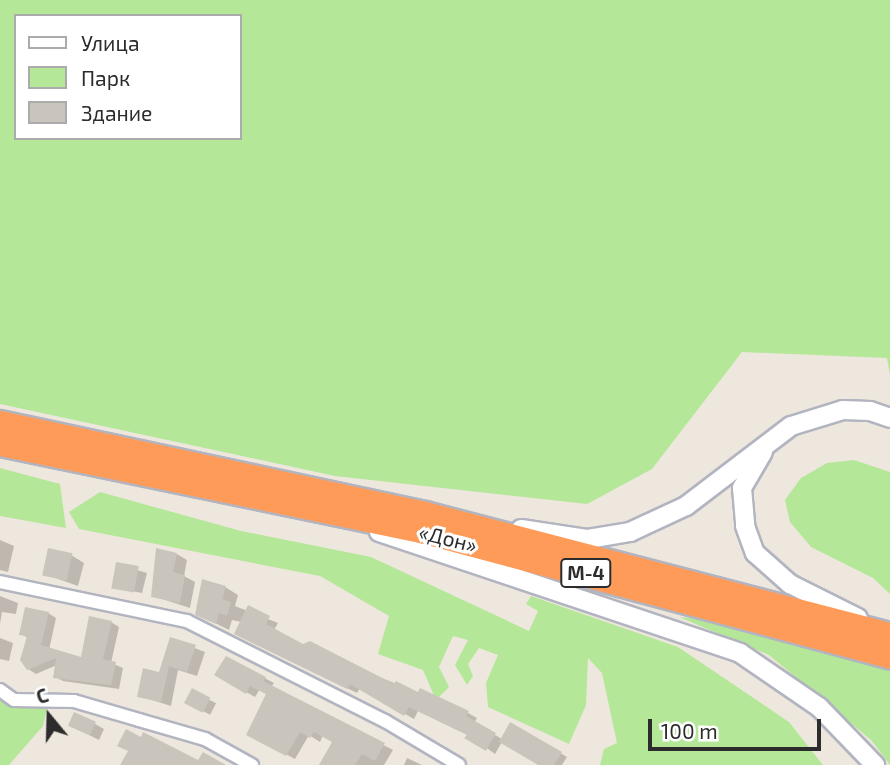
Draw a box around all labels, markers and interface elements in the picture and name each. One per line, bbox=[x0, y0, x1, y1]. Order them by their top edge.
legend bbox=[14, 14, 242, 140]
text: Улица bbox=[81, 30, 140, 55]
text: Парк bbox=[81, 65, 130, 90]
text: Здание bbox=[81, 100, 152, 125]
street label: «Дон» bbox=[416, 519, 480, 557]
road number: М-4 bbox=[560, 558, 612, 588]
north arrow bbox=[14, 681, 84, 751]
text: С bbox=[33, 683, 51, 708]
scale bar bbox=[652, 706, 825, 750]
text: 100 m bbox=[661, 718, 718, 743]

